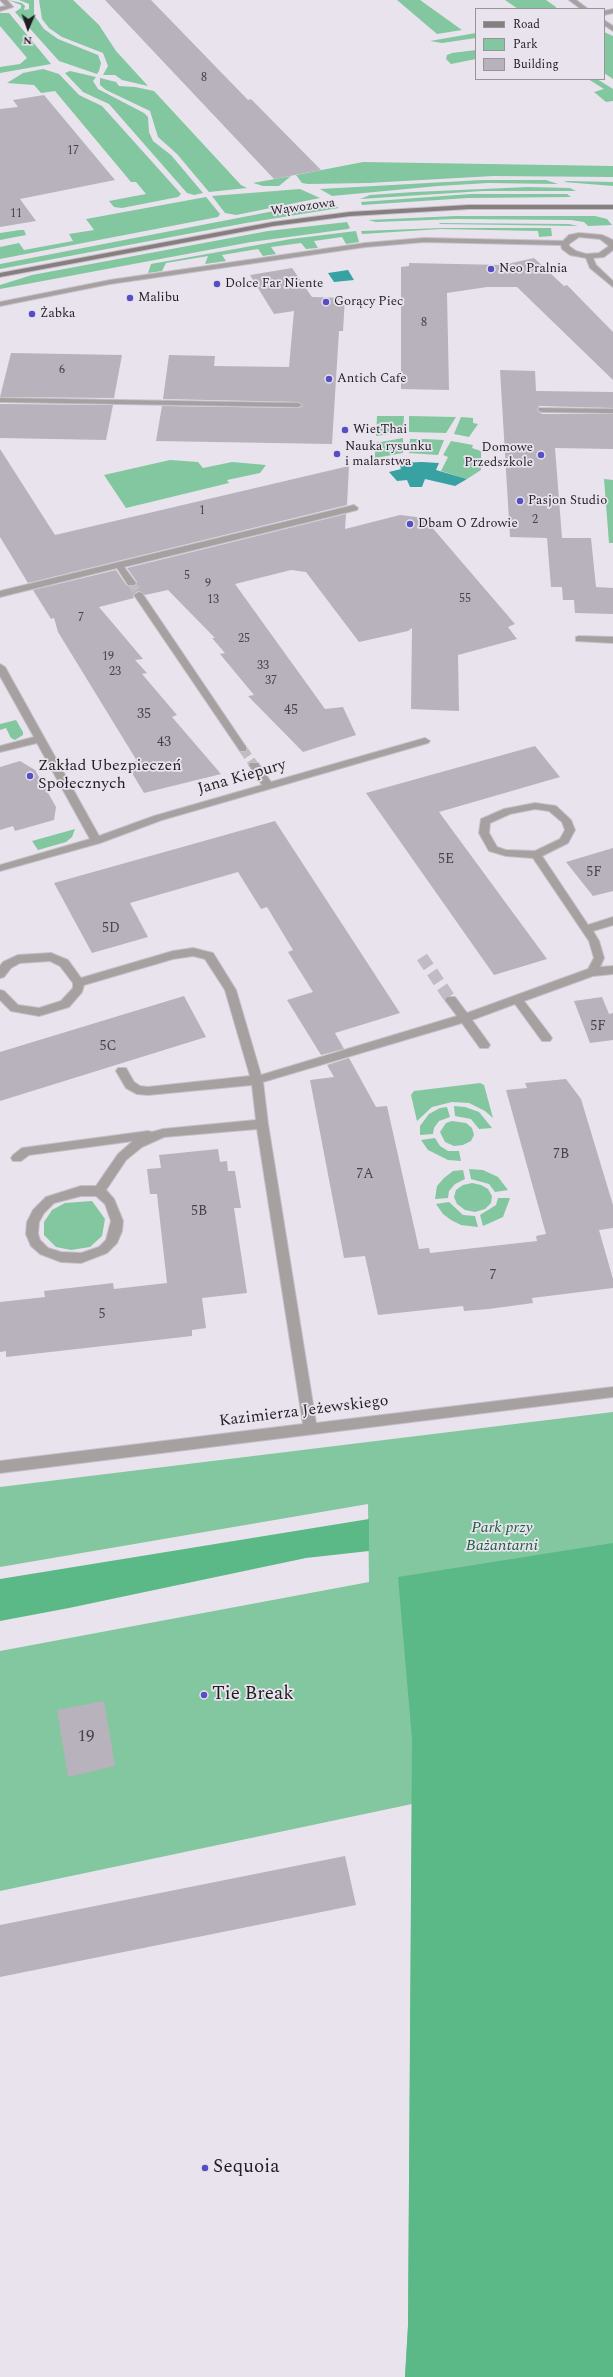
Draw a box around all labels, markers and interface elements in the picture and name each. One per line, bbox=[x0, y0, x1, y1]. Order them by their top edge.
north arrow bbox=[8, 8, 48, 48]
legend bbox=[475, 8, 605, 80]
text: Road bbox=[513, 15, 540, 34]
text: N bbox=[23, 32, 32, 49]
text: Park bbox=[513, 35, 538, 54]
text: Building bbox=[513, 55, 559, 74]
house number: 8 bbox=[201, 72, 207, 86]
house number: 17 bbox=[67, 145, 79, 159]
street label: Wąwozowa bbox=[270, 196, 336, 220]
house number: 11 bbox=[10, 208, 22, 222]
place label: Neo Pralnia bbox=[499, 261, 567, 277]
marker: Neo Pralnia bbox=[486, 264, 496, 274]
place label: Dolce Far Niente bbox=[225, 276, 323, 292]
marker: Dolce Far Niente bbox=[212, 279, 222, 289]
place label: Malibu bbox=[138, 290, 179, 306]
marker: Malibu bbox=[125, 293, 135, 303]
place label: Gorący Piec bbox=[334, 294, 403, 310]
marker: Gorący Piec bbox=[321, 297, 331, 307]
place label: Żabka bbox=[40, 306, 75, 322]
marker: Żabka bbox=[27, 309, 37, 319]
house number: 8 bbox=[421, 317, 427, 331]
house number: 6 bbox=[59, 364, 65, 378]
place label: Antich Cafe bbox=[337, 371, 406, 387]
marker: Antich Cafe bbox=[324, 374, 334, 384]
place label: WietThai bbox=[353, 422, 407, 438]
marker: WietThai bbox=[340, 425, 350, 435]
place label: Nauka rysunku i malarstwa bbox=[345, 439, 432, 470]
place label: Domowe Przedszkole bbox=[464, 440, 533, 471]
marker: Nauka rysunku i malarstwa bbox=[332, 449, 342, 459]
marker: Domowe Przedszkole bbox=[536, 450, 546, 460]
place label: Pasjon Studio bbox=[528, 493, 607, 509]
marker: Pasjon Studio bbox=[515, 496, 525, 506]
house number: 1 bbox=[199, 505, 205, 519]
house number: 2 bbox=[532, 514, 538, 528]
place label: Dbam O Zdrowie bbox=[418, 516, 518, 532]
marker: Dbam O Zdrowie bbox=[405, 519, 415, 529]
house number: 5 bbox=[184, 570, 190, 584]
house number: 9 bbox=[205, 578, 211, 592]
house number: 55 bbox=[459, 593, 471, 607]
house number: 13 bbox=[207, 594, 219, 608]
house number: 7 bbox=[78, 612, 84, 626]
house number: 25 bbox=[238, 633, 250, 647]
house number: 19 bbox=[102, 651, 114, 665]
house number: 33 bbox=[257, 660, 269, 674]
house number: 23 bbox=[109, 666, 121, 680]
house number: 37 bbox=[265, 675, 277, 689]
house number: 45 bbox=[284, 703, 298, 719]
house number: 35 bbox=[137, 707, 151, 723]
house number: 43 bbox=[157, 735, 171, 751]
street label: Jana Kiepury bbox=[196, 756, 288, 800]
place label: Zakład Ubezpieczeń Społecznych bbox=[38, 757, 182, 795]
marker: Zakład Ubezpieczeń Społecznych bbox=[25, 771, 35, 781]
house number: 5E bbox=[438, 852, 454, 868]
house number: 5F bbox=[586, 865, 602, 881]
house number: 5D bbox=[102, 921, 120, 937]
house number: 5F bbox=[590, 1019, 606, 1035]
house number: 5C bbox=[99, 1039, 117, 1055]
house number: 7B bbox=[553, 1147, 569, 1163]
house number: 7A bbox=[356, 1167, 374, 1183]
house number: 5B bbox=[191, 1204, 207, 1220]
house number: 7 bbox=[490, 1268, 496, 1284]
house number: 5 bbox=[99, 1307, 105, 1323]
street label: Kazimierza Jeżewskiego bbox=[218, 1392, 390, 1432]
park label: Park przy Bażantarni bbox=[466, 1519, 538, 1557]
place label: Tie Break bbox=[212, 1684, 294, 1706]
marker: Tie Break bbox=[199, 1690, 209, 1700]
house number: 19 bbox=[78, 1728, 94, 1748]
place label: Sequoia bbox=[213, 2157, 279, 2179]
marker: Sequoia bbox=[200, 2163, 210, 2173]

